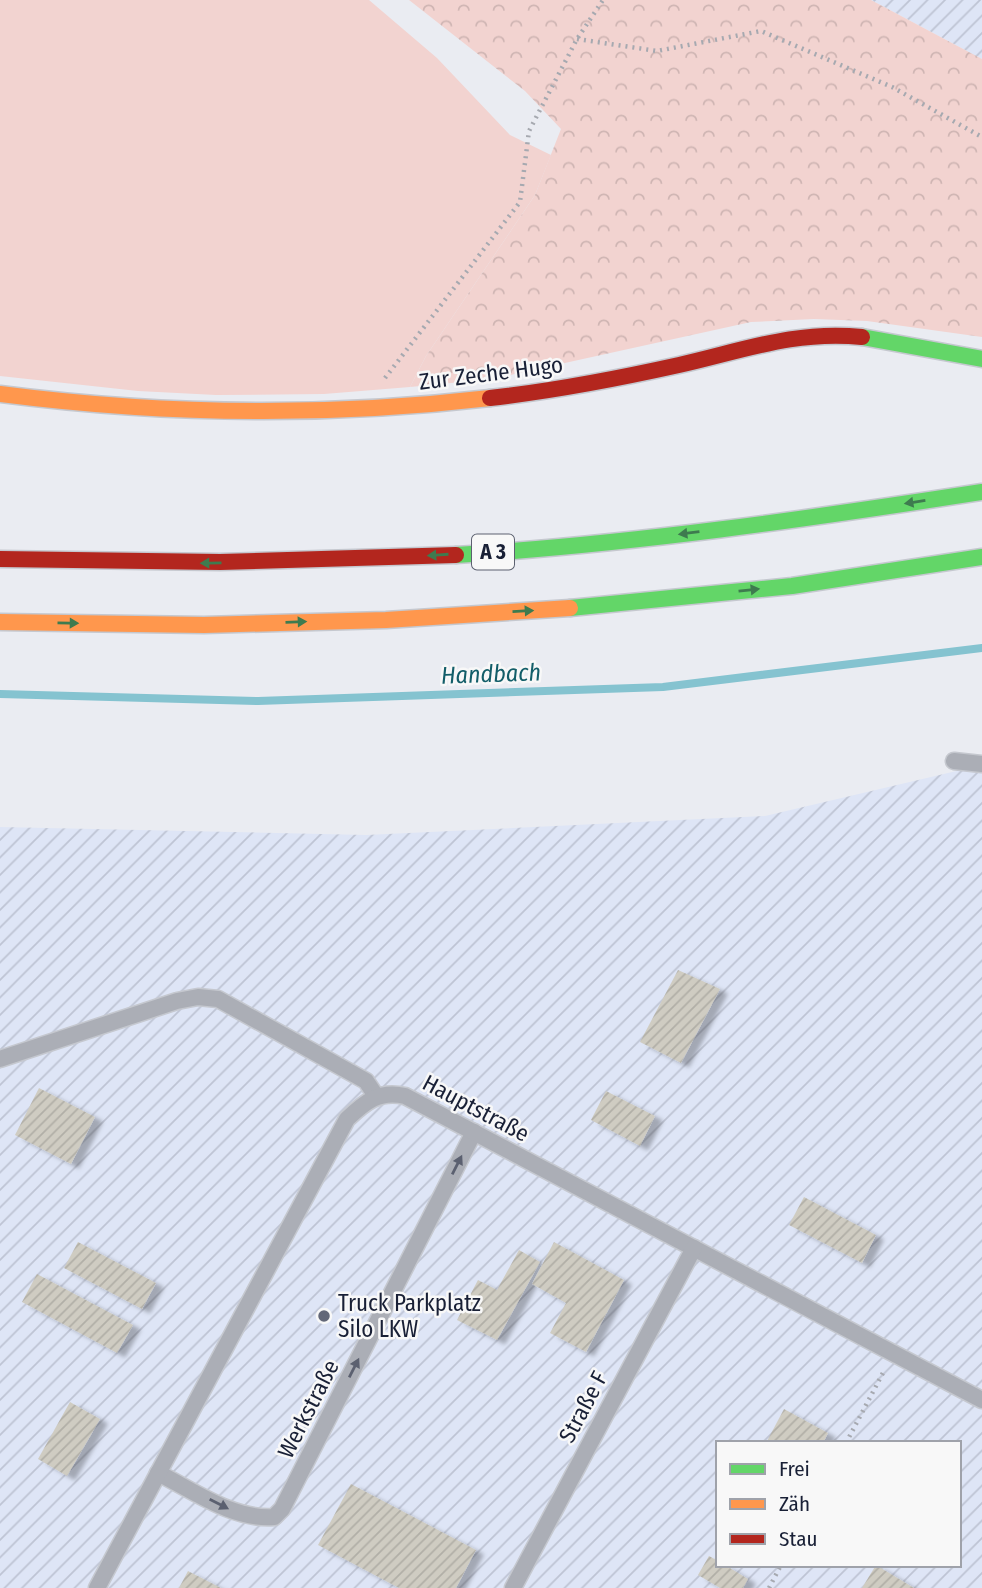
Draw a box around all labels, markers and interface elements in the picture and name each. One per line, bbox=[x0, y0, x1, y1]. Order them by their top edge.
street label: Zur Zeche Hugo bbox=[417, 350, 565, 396]
one-way arrow bbox=[903, 497, 925, 508]
one-way arrow bbox=[678, 528, 700, 539]
road number: A 3 bbox=[472, 534, 514, 570]
one-way arrow bbox=[427, 550, 449, 561]
one-way arrow bbox=[200, 557, 222, 569]
one-way arrow bbox=[739, 585, 761, 596]
one-way arrow bbox=[512, 606, 534, 617]
one-way arrow bbox=[57, 617, 79, 629]
one-way arrow bbox=[285, 617, 307, 628]
water label: Handbach bbox=[440, 658, 542, 690]
street label: Hauptstraße bbox=[418, 1068, 534, 1148]
one-way arrow bbox=[451, 1155, 463, 1175]
place label: Truck Parkplatz Silo LKW bbox=[338, 1289, 481, 1343]
marker: Truck Parkplatz Silo LKW bbox=[316, 1308, 332, 1324]
street label: Werkstraße bbox=[271, 1355, 345, 1463]
one-way arrow bbox=[348, 1358, 359, 1378]
street label: Straße F bbox=[553, 1367, 613, 1447]
legend bbox=[716, 1441, 961, 1567]
text: Frei bbox=[779, 1456, 810, 1482]
text: Zäh bbox=[779, 1491, 810, 1517]
one-way arrow bbox=[209, 1498, 229, 1510]
text: Stau bbox=[779, 1526, 817, 1552]

